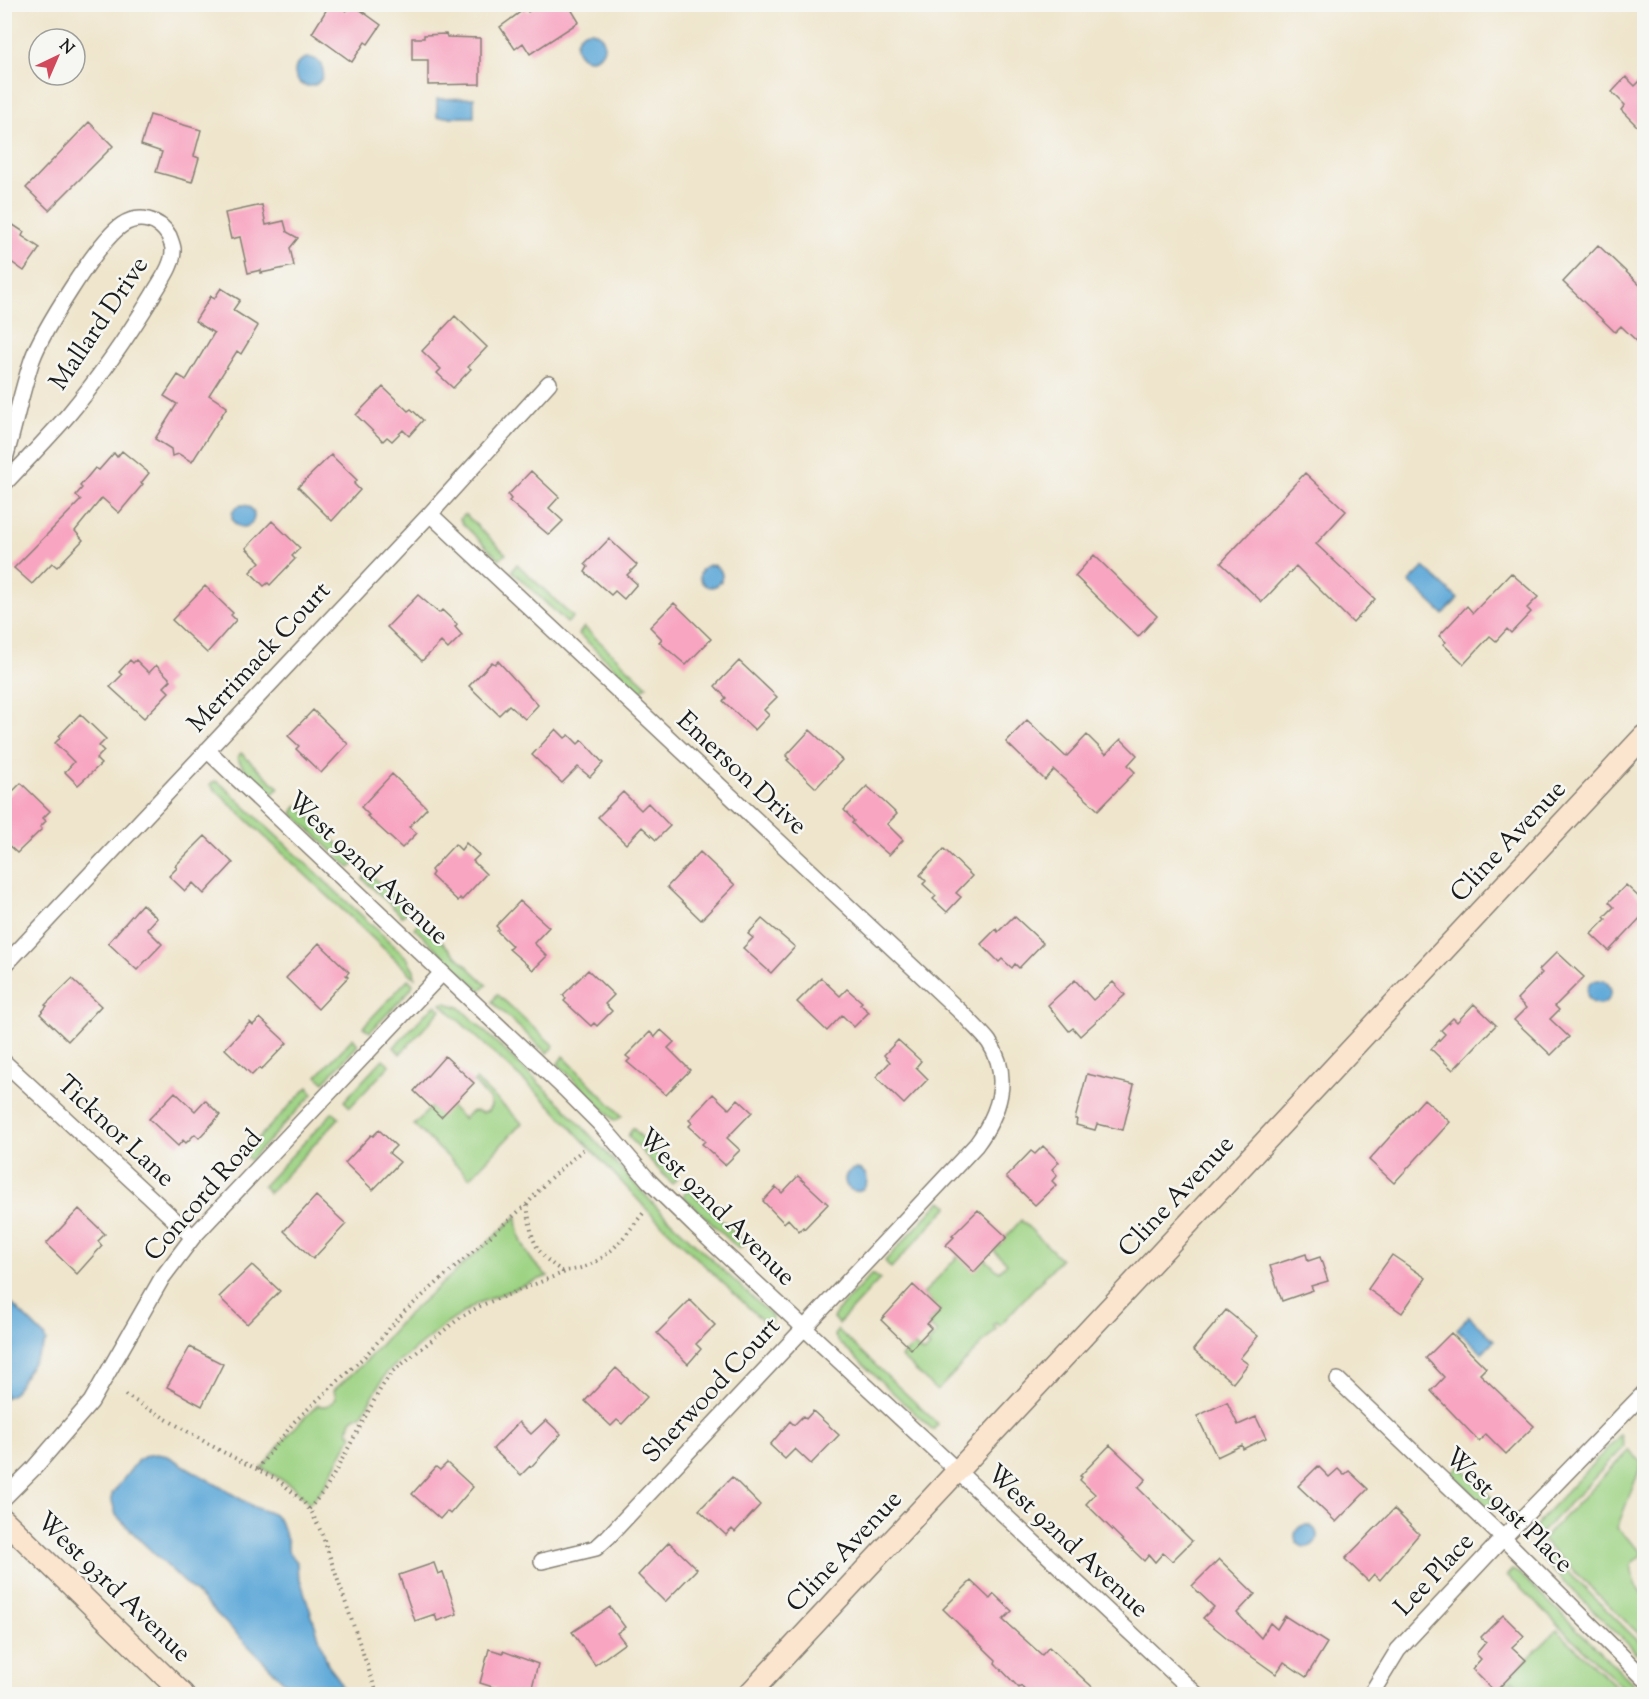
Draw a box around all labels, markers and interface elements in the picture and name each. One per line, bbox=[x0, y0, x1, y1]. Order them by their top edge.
north arrow bbox=[27, 27, 87, 87]
text: N bbox=[53, 35, 78, 61]
street label: Mallard Drive bbox=[41, 250, 159, 398]
street label: Merrimack Court bbox=[180, 574, 340, 742]
street label: Emerson Drive bbox=[667, 704, 815, 844]
street label: Cline Avenue bbox=[1443, 773, 1575, 911]
street label: West 92nd Avenue bbox=[278, 784, 456, 954]
street label: Ticknor Lane bbox=[48, 1067, 182, 1197]
street label: West 92nd Avenue bbox=[629, 1121, 803, 1295]
street label: Concord Road bbox=[136, 1122, 272, 1270]
street label: Cline Avenue bbox=[1111, 1128, 1243, 1266]
street label: Sherwood Court bbox=[634, 1310, 790, 1472]
street label: West 91st Place bbox=[1435, 1440, 1581, 1582]
street label: West 92nd Avenue bbox=[978, 1457, 1156, 1627]
street label: Cline Avenue bbox=[779, 1483, 911, 1621]
street label: West 93rd Avenue bbox=[27, 1504, 199, 1672]
street label: Lee Place bbox=[1386, 1525, 1484, 1625]

